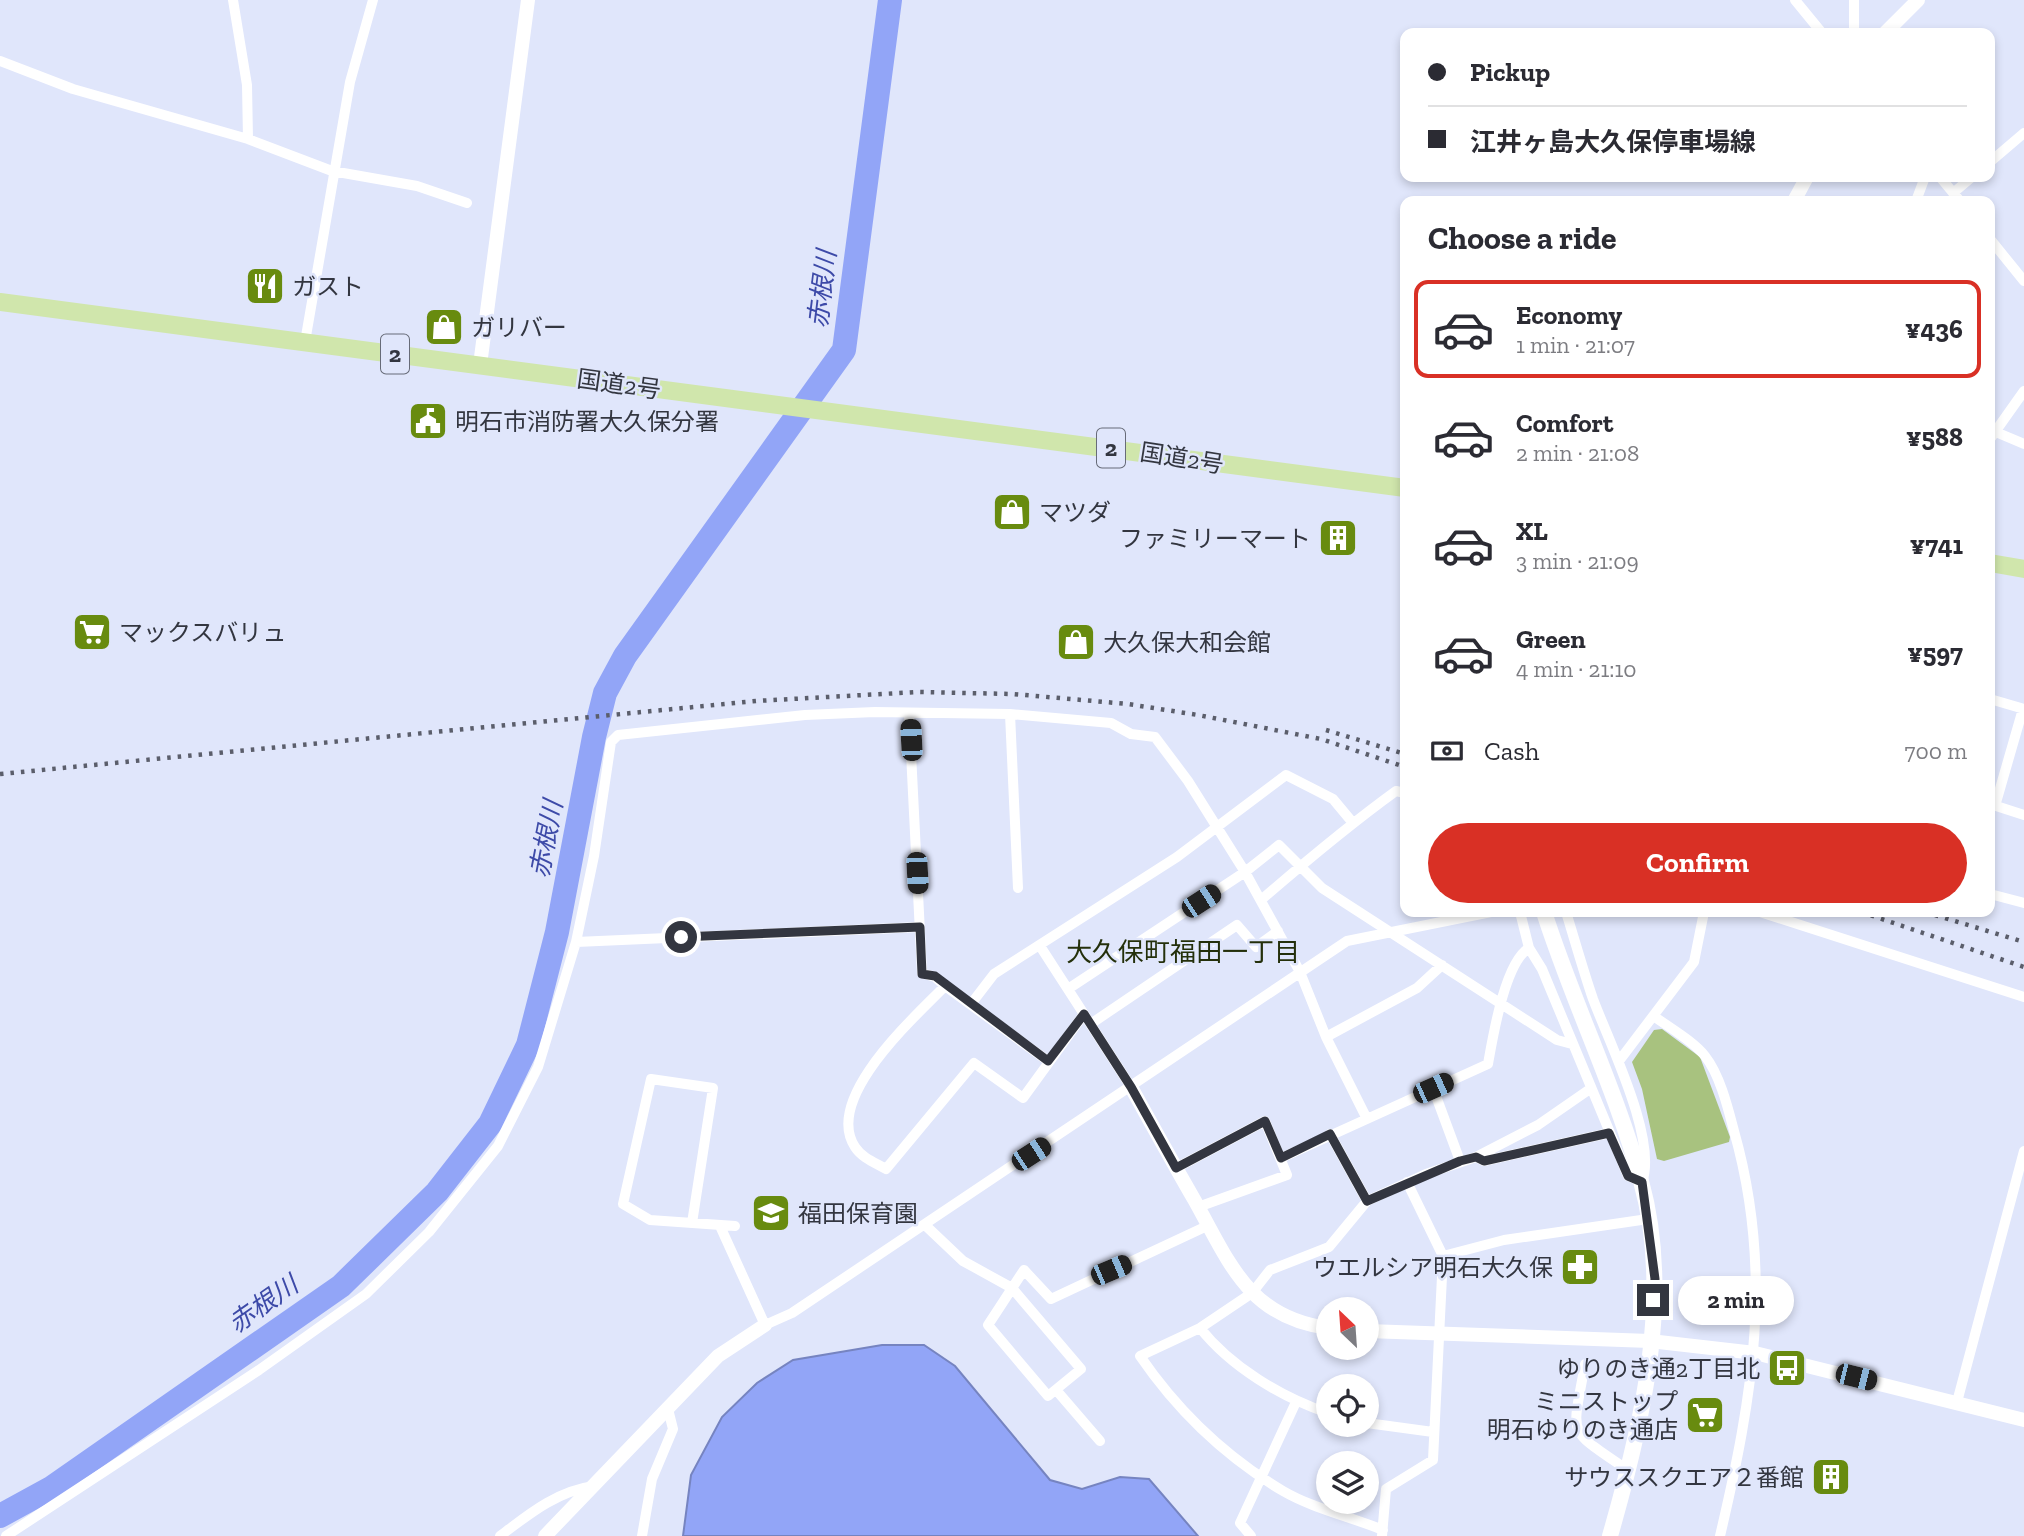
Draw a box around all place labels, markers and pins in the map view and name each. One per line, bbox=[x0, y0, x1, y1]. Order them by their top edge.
restaurant icon: ガスト bbox=[244, 265, 286, 307]
place label: ガスト bbox=[292, 272, 364, 301]
shop icon: ガリバー bbox=[423, 306, 465, 348]
place label: ガリバー bbox=[471, 313, 567, 342]
public building icon: 明石市消防署大久保分署 bbox=[407, 400, 449, 442]
place label: 明石市消防署大久保分署 bbox=[455, 407, 719, 436]
shop icon: マツダ bbox=[991, 491, 1033, 533]
place label: マツダ bbox=[1039, 498, 1111, 527]
building icon: ファミリーマート bbox=[1317, 517, 1359, 559]
place label: ファミリーマート bbox=[1119, 524, 1311, 553]
supermarket icon: マックスバリュ bbox=[71, 611, 113, 653]
place label: マックスバリュ bbox=[119, 618, 286, 647]
shop icon: 大久保大和会館 bbox=[1055, 621, 1097, 663]
place label: 大久保大和会館 bbox=[1103, 628, 1271, 657]
school or university icon: 福田保育園 bbox=[750, 1192, 792, 1234]
place label: 福田保育園 bbox=[798, 1199, 918, 1228]
pharmacy icon: ウエルシア明石大久保 bbox=[1559, 1246, 1601, 1288]
place label: ウエルシア明石大久保 bbox=[1313, 1253, 1553, 1282]
bus stop icon: ゆりのき通2丁目北 bbox=[1766, 1347, 1808, 1389]
place label: ゆりのき通2丁目北 bbox=[1556, 1354, 1760, 1383]
place label: ミニストップ 明石ゆりのき通店 bbox=[1487, 1387, 1678, 1444]
supermarket icon: ミニストップ 明石ゆりのき通店 bbox=[1684, 1394, 1726, 1436]
building icon: サウススクエア２番館 bbox=[1810, 1456, 1852, 1498]
place label: サウススクエア２番館 bbox=[1564, 1463, 1804, 1492]

